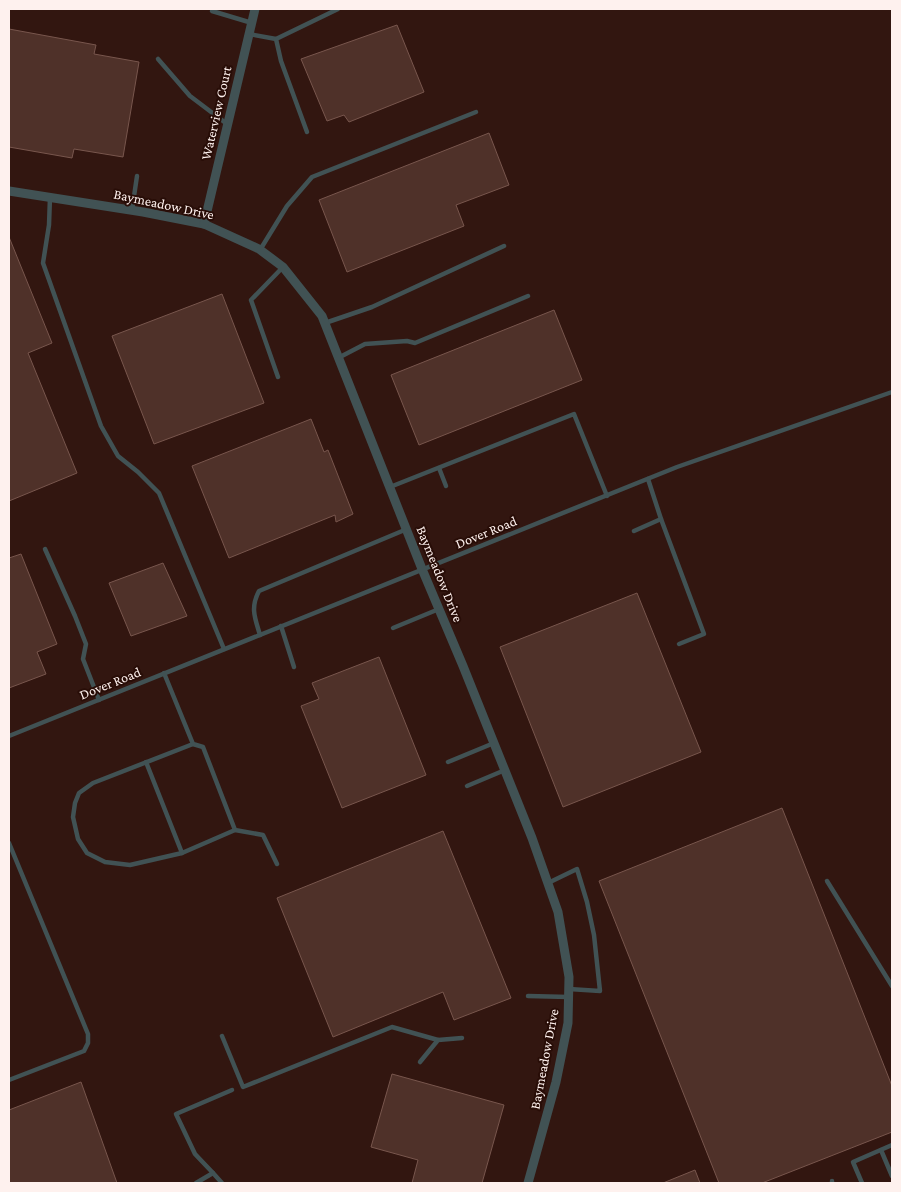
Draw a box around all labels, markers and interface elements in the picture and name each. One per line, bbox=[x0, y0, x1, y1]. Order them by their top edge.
street label: Waterview Court bbox=[197, 64, 235, 161]
street label: Baymeadow Drive bbox=[112, 186, 216, 222]
street label: Dover Road bbox=[453, 512, 520, 552]
street label: Baymeadow Drive bbox=[413, 524, 467, 624]
street label: Dover Road bbox=[77, 663, 144, 703]
street label: Baymeadow Drive bbox=[526, 1007, 562, 1111]

